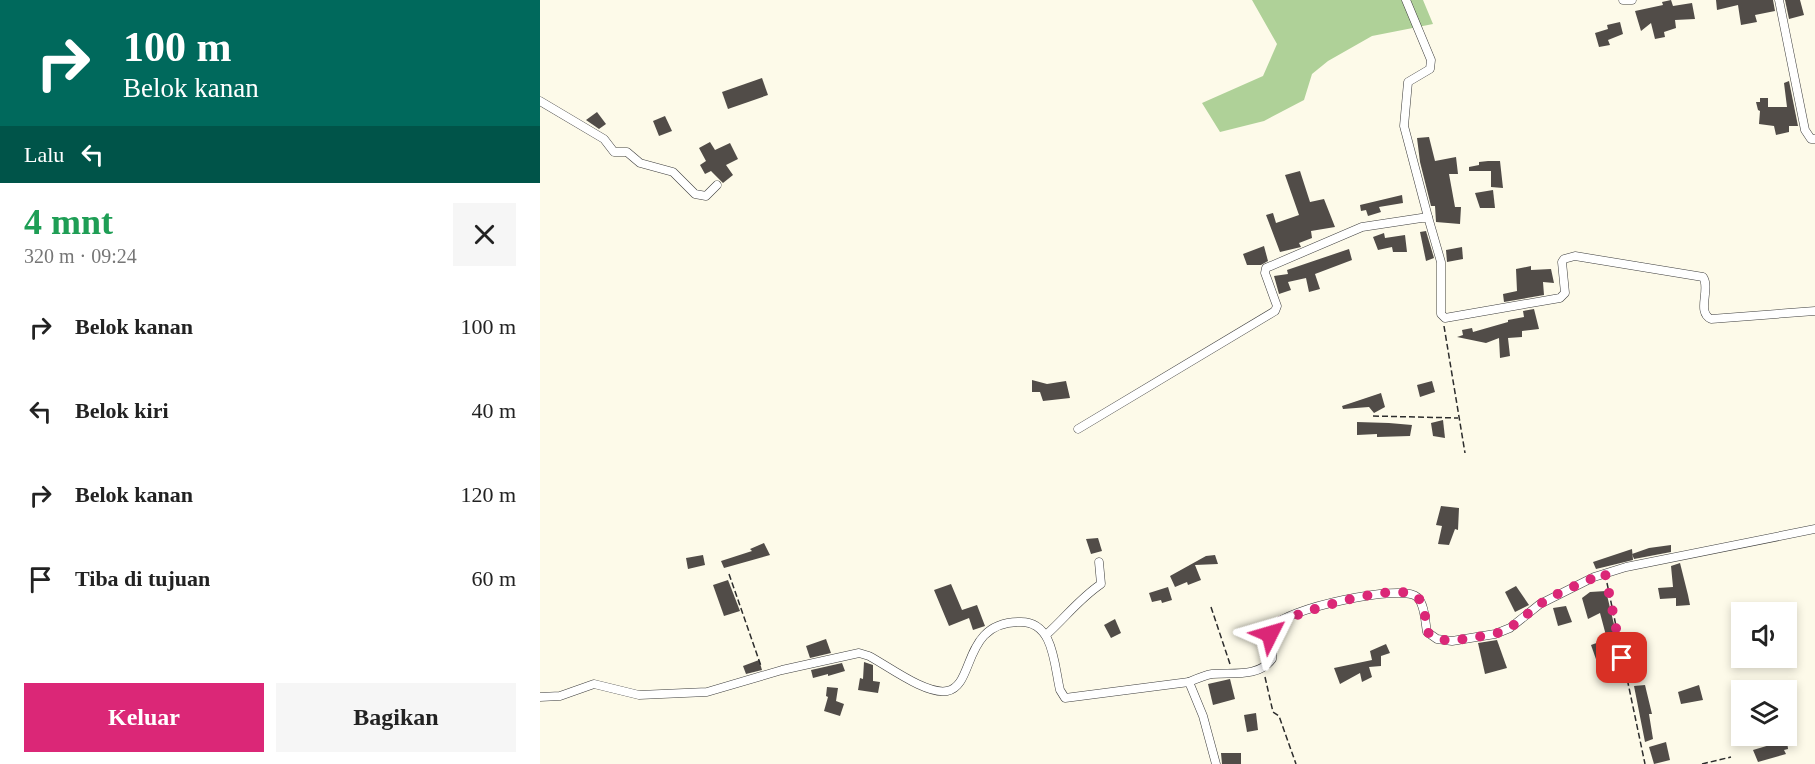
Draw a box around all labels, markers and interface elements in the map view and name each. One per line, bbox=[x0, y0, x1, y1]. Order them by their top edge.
icon: right bbox=[24, 24, 102, 102]
text: 100 m bbox=[123, 24, 232, 70]
text: Belok kanan bbox=[123, 73, 259, 103]
icon: left bbox=[76, 138, 109, 171]
text: Lalu bbox=[24, 142, 64, 167]
text: 4 mnt bbox=[24, 202, 113, 242]
button: close bbox=[453, 203, 516, 266]
text: 320 m · 09:24 bbox=[24, 245, 137, 267]
icon: right bbox=[24, 311, 57, 344]
text: Belok kanan bbox=[75, 314, 193, 339]
text: 100 m bbox=[460, 314, 516, 339]
icon: left bbox=[24, 395, 57, 428]
text: Belok kiri bbox=[75, 398, 169, 423]
text: 40 m bbox=[471, 398, 516, 423]
icon: right bbox=[24, 479, 57, 512]
text: Belok kanan bbox=[75, 482, 193, 507]
text: 120 m bbox=[460, 482, 516, 507]
icon: arrive bbox=[24, 563, 57, 596]
text: Tiba di tujuan bbox=[75, 566, 210, 591]
text: 60 m bbox=[471, 566, 516, 591]
position arrow bbox=[1238, 602, 1302, 666]
map controls bbox=[1731, 602, 1797, 746]
button: sound bbox=[1731, 602, 1797, 668]
pin bbox=[1596, 632, 1647, 683]
icon: arrive bbox=[1605, 641, 1638, 674]
button: layers bbox=[1731, 680, 1797, 746]
button: Keluar bbox=[24, 683, 264, 752]
button: Bagikan bbox=[276, 683, 516, 752]

